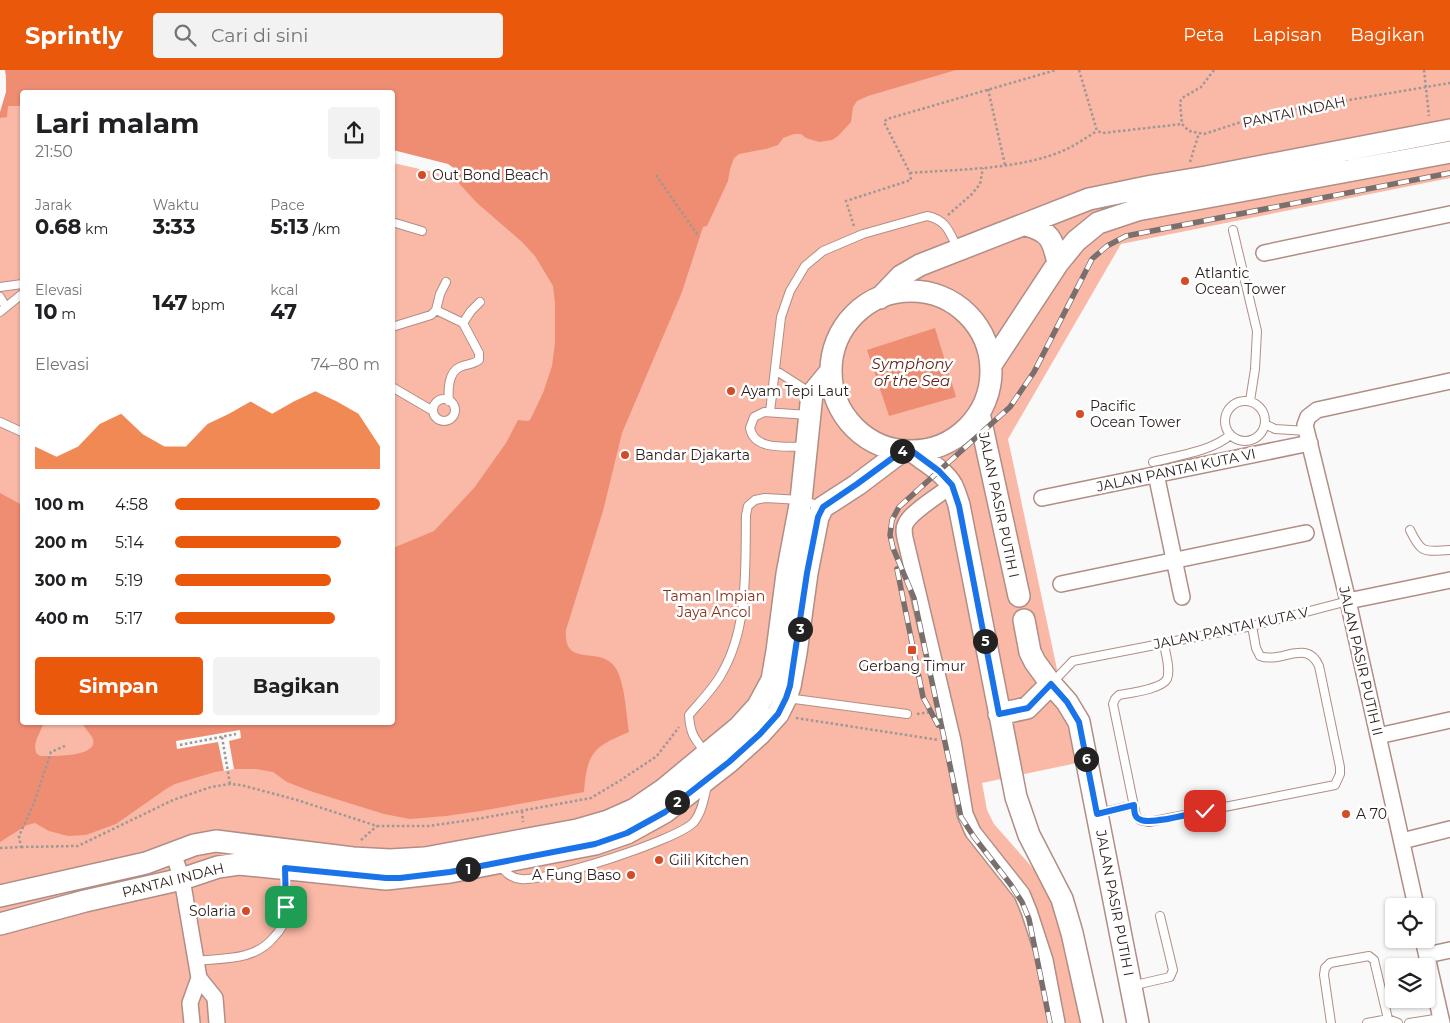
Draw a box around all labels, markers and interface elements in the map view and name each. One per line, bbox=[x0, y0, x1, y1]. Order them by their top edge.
search box bbox=[153, 13, 503, 58]
text: Sprintly bbox=[25, 21, 123, 50]
icon: search bbox=[171, 21, 199, 49]
text: Cari di sini bbox=[211, 24, 308, 47]
text: Peta bbox=[1183, 24, 1224, 46]
text: Lapisan bbox=[1252, 24, 1322, 46]
text: Bagikan bbox=[1350, 24, 1425, 46]
street label: PANTAI INDAH bbox=[1241, 92, 1347, 132]
text: Lari malam bbox=[35, 106, 199, 140]
button: share bbox=[328, 107, 380, 159]
text: 21:50 bbox=[35, 142, 73, 161]
place label: Out Bond Beach bbox=[432, 166, 549, 184]
marker: Out Bond Beach bbox=[416, 169, 428, 181]
text: Jarak bbox=[35, 196, 72, 214]
text: Waktu bbox=[153, 196, 199, 214]
text: Pace bbox=[270, 196, 305, 214]
text: 0.68 bbox=[35, 214, 81, 239]
text: 3:33 bbox=[153, 214, 195, 239]
text: 5:13 bbox=[270, 214, 309, 239]
text: km bbox=[81, 220, 108, 238]
text: /km bbox=[309, 220, 341, 238]
place label: Atlantic Ocean Tower bbox=[1195, 264, 1287, 298]
marker: Atlantic Ocean Tower bbox=[1179, 275, 1191, 287]
text: Elevasi bbox=[35, 281, 83, 299]
text: kcal bbox=[270, 281, 298, 299]
text: 147 bbox=[153, 290, 188, 315]
text: bpm bbox=[188, 296, 225, 314]
text: 10 bbox=[35, 299, 58, 324]
text: 47 bbox=[270, 299, 297, 324]
text: m bbox=[58, 305, 76, 323]
water label: Symphony of the Sea bbox=[872, 354, 953, 390]
text: Elevasi bbox=[35, 355, 89, 374]
text: 74–80 m bbox=[311, 355, 380, 374]
place label: Ayam Tepi Laut bbox=[741, 382, 849, 400]
marker: Ayam Tepi Laut bbox=[725, 385, 737, 397]
place label: Pacific Ocean Tower bbox=[1090, 397, 1182, 431]
marker: Pacific Ocean Tower bbox=[1074, 408, 1086, 420]
street label: JALAN PASIR PUTIH I bbox=[975, 429, 1023, 580]
pin: 4 bbox=[890, 438, 914, 464]
text: 4 bbox=[898, 442, 907, 460]
street label: JALAN PANTAI KUTA VI bbox=[1094, 444, 1257, 496]
place label: Bandar Djakarta bbox=[635, 446, 750, 464]
marker: Bandar Djakarta bbox=[619, 449, 631, 461]
text: 100 m bbox=[35, 495, 84, 514]
text: 4:58 bbox=[115, 495, 148, 514]
text: 200 m bbox=[35, 533, 87, 552]
text: 5:14 bbox=[115, 533, 144, 552]
text: 300 m bbox=[35, 571, 88, 590]
text: 5:19 bbox=[115, 571, 143, 590]
street label: JALAN PASIR PUTIH II bbox=[1335, 583, 1387, 738]
park label: Taman Impian Jaya Ancol bbox=[663, 587, 765, 621]
street label: JALAN PANTAI KUTA V bbox=[1151, 603, 1310, 653]
text: 400 m bbox=[35, 609, 89, 628]
text: 5:17 bbox=[115, 609, 143, 628]
pin: 3 bbox=[788, 616, 812, 642]
text: 3 bbox=[796, 620, 805, 638]
pin: 5 bbox=[972, 628, 998, 654]
text: 5 bbox=[981, 632, 990, 650]
marker: Gerbang Timur bbox=[906, 644, 918, 656]
button: Simpan bbox=[35, 657, 203, 715]
button: Bagikan bbox=[213, 657, 380, 715]
place label: Gerbang Timur bbox=[859, 657, 966, 675]
pin: 6 bbox=[1074, 746, 1098, 772]
text: 6 bbox=[1082, 750, 1091, 768]
pin: 2 bbox=[664, 790, 690, 814]
pin bbox=[1184, 790, 1226, 832]
text: 2 bbox=[673, 793, 682, 811]
icon: check bbox=[1191, 797, 1219, 825]
place label: A 70 bbox=[1356, 805, 1387, 823]
marker: A 70 bbox=[1340, 808, 1352, 820]
street label: JALAN PASIR PUTIH I bbox=[1092, 827, 1138, 978]
place label: Gili Kitchen bbox=[669, 851, 749, 869]
marker: Gili Kitchen bbox=[653, 854, 665, 866]
pin: 1 bbox=[456, 856, 480, 882]
street label: PANTAI INDAH bbox=[120, 859, 226, 901]
text: 1 bbox=[466, 860, 471, 878]
place label: A Fung Baso bbox=[532, 866, 621, 884]
marker: A Fung Baso bbox=[625, 869, 637, 881]
pin bbox=[265, 886, 307, 928]
icon: arrive bbox=[272, 893, 300, 921]
map controls bbox=[1385, 898, 1435, 1008]
button: locate bbox=[1385, 898, 1435, 948]
place label: Solaria bbox=[189, 902, 236, 920]
marker: Solaria bbox=[240, 905, 252, 917]
button: layers bbox=[1385, 958, 1435, 1008]

